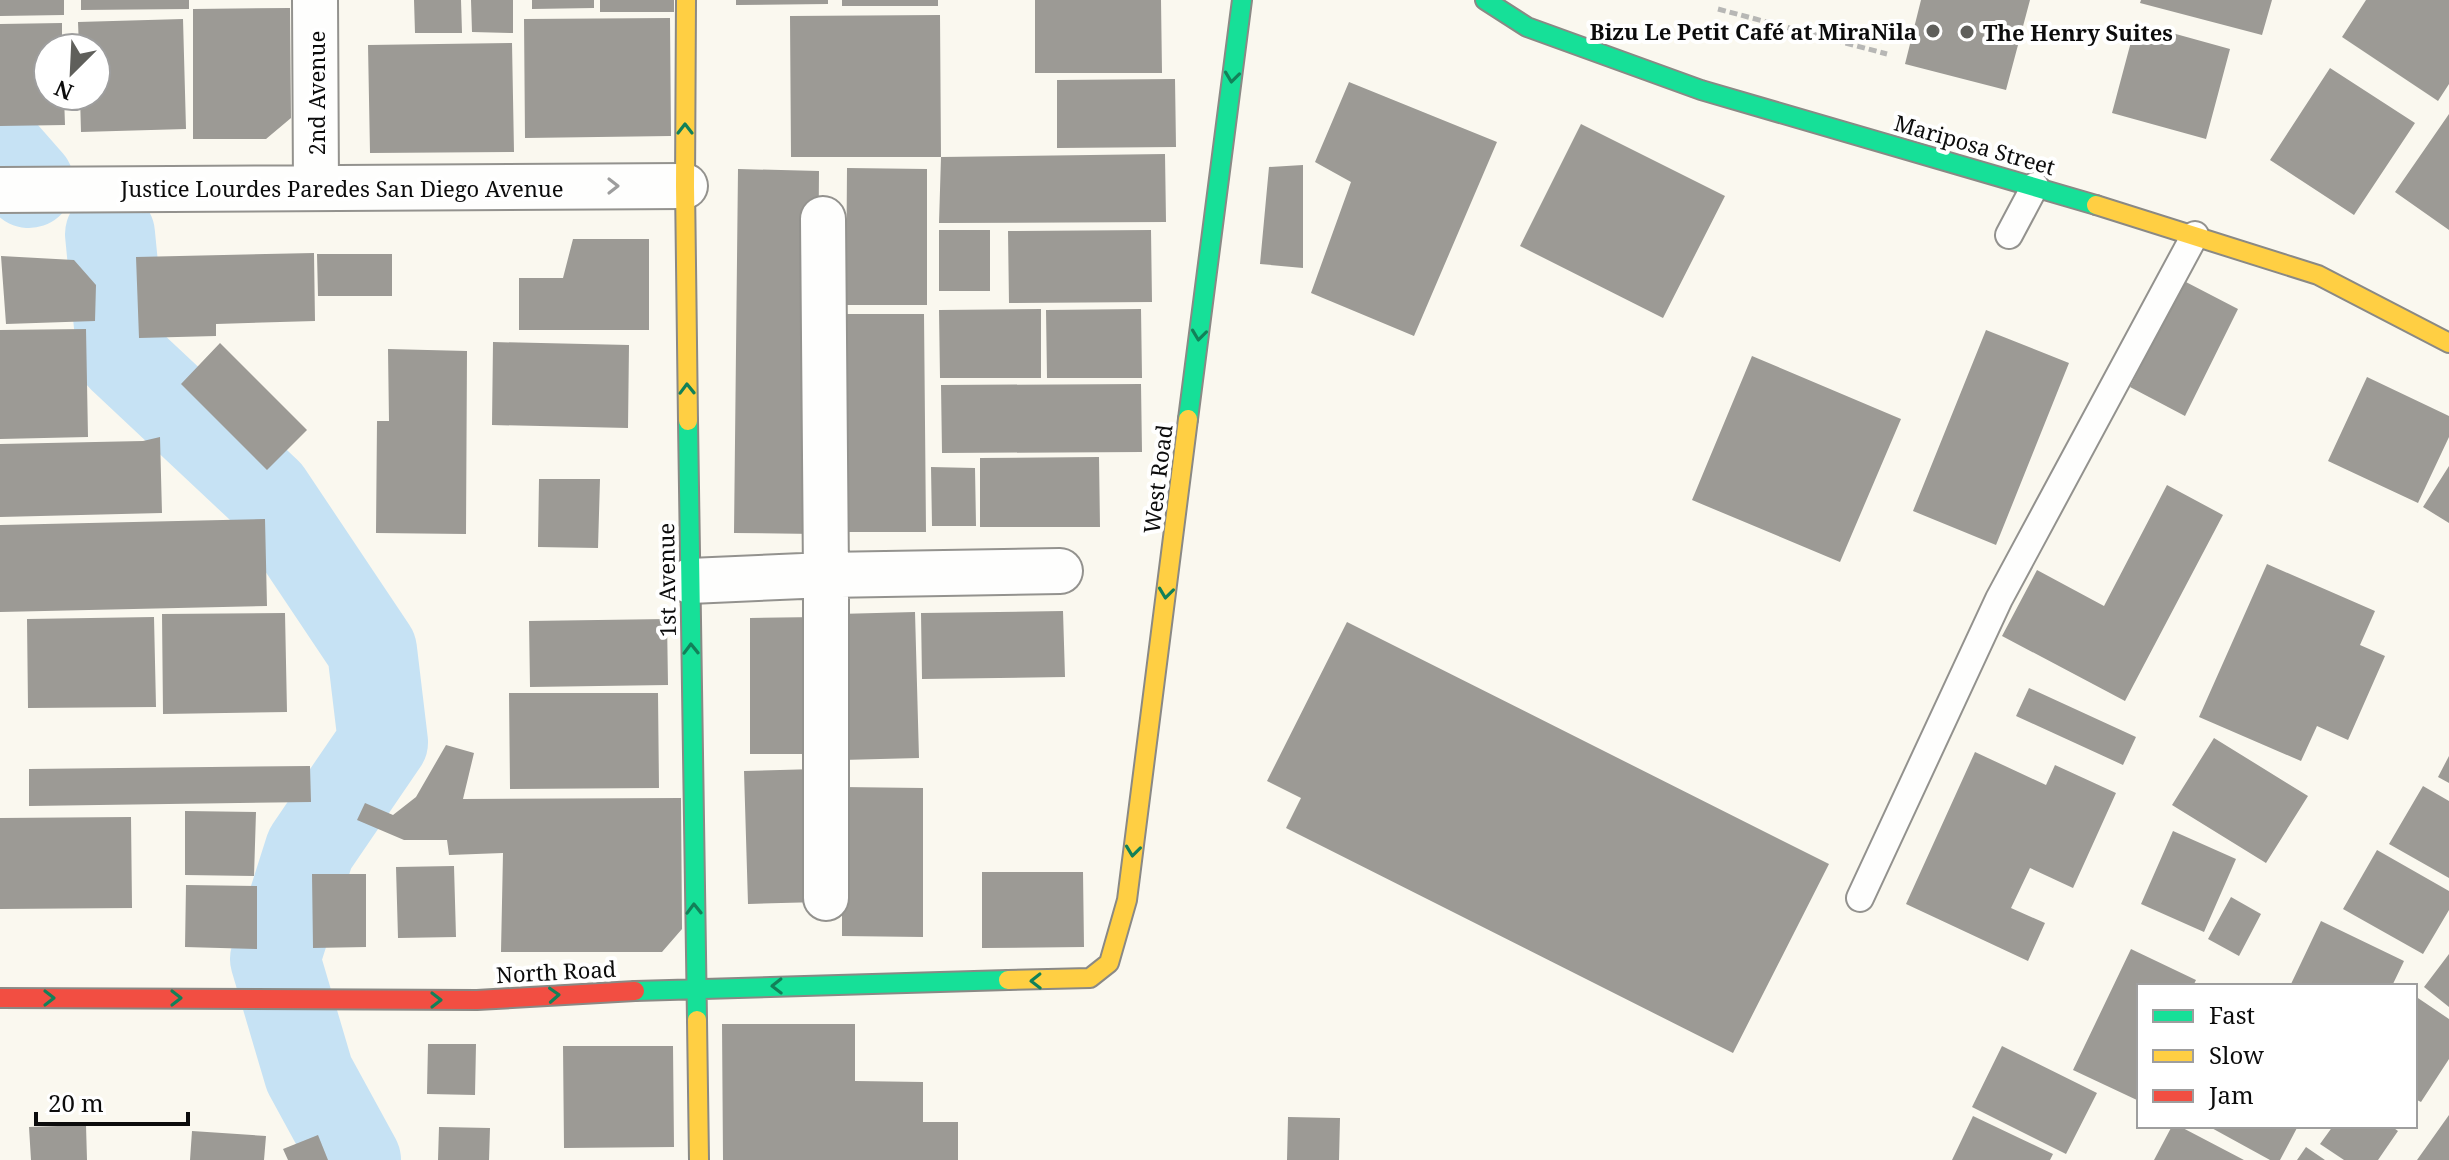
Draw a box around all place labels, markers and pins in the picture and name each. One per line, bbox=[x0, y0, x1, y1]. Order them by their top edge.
place label: Bizu Le Petit Café at MiraNila bbox=[1590, 16, 1917, 46]
place label: The Henry Suites bbox=[1983, 17, 2173, 47]
marker: Bizu Le Petit Café at MiraNila bbox=[1924, 22, 1942, 40]
marker: The Henry Suites bbox=[1958, 23, 1976, 41]

